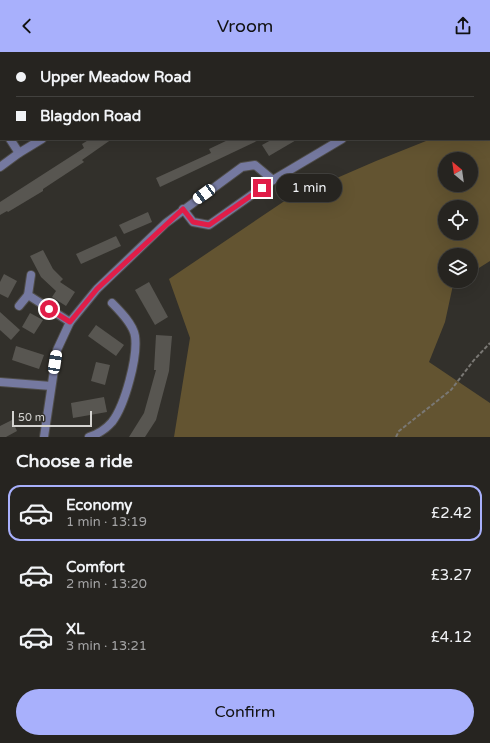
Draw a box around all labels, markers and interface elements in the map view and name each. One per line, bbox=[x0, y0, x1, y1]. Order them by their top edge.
icon: back bbox=[16, 15, 38, 37]
text: Vroom bbox=[217, 15, 273, 37]
icon: share bbox=[452, 15, 474, 37]
text: Upper Meadow Road bbox=[40, 68, 191, 86]
text: Blagdon Road bbox=[40, 107, 141, 125]
north arrow bbox=[438, 152, 478, 192]
map controls bbox=[438, 152, 478, 288]
callout: 1 min bbox=[276, 174, 342, 202]
route end bbox=[253, 179, 271, 197]
text: 1 min bbox=[292, 180, 326, 196]
car bbox=[191, 182, 217, 206]
button: locate bbox=[438, 200, 478, 240]
button: layers bbox=[438, 248, 478, 288]
route start bbox=[40, 300, 58, 318]
car bbox=[47, 349, 63, 375]
scale bar bbox=[12, 409, 92, 428]
text: 50 m bbox=[18, 411, 45, 424]
text: Choose a ride bbox=[16, 450, 133, 472]
icon: car bbox=[18, 495, 54, 531]
text: Economy bbox=[66, 496, 132, 514]
text: £2.42 bbox=[431, 504, 472, 522]
text: 1 min · 13:19 bbox=[66, 514, 147, 530]
icon: car bbox=[18, 557, 54, 593]
text: Comfort bbox=[66, 558, 125, 576]
text: £3.27 bbox=[431, 566, 472, 584]
text: 2 min · 13:20 bbox=[66, 576, 147, 592]
icon: car bbox=[18, 619, 54, 655]
text: XL bbox=[66, 620, 85, 638]
text: £4.12 bbox=[431, 628, 472, 646]
text: 3 min · 13:21 bbox=[66, 638, 147, 654]
button: Confirm bbox=[16, 689, 474, 735]

